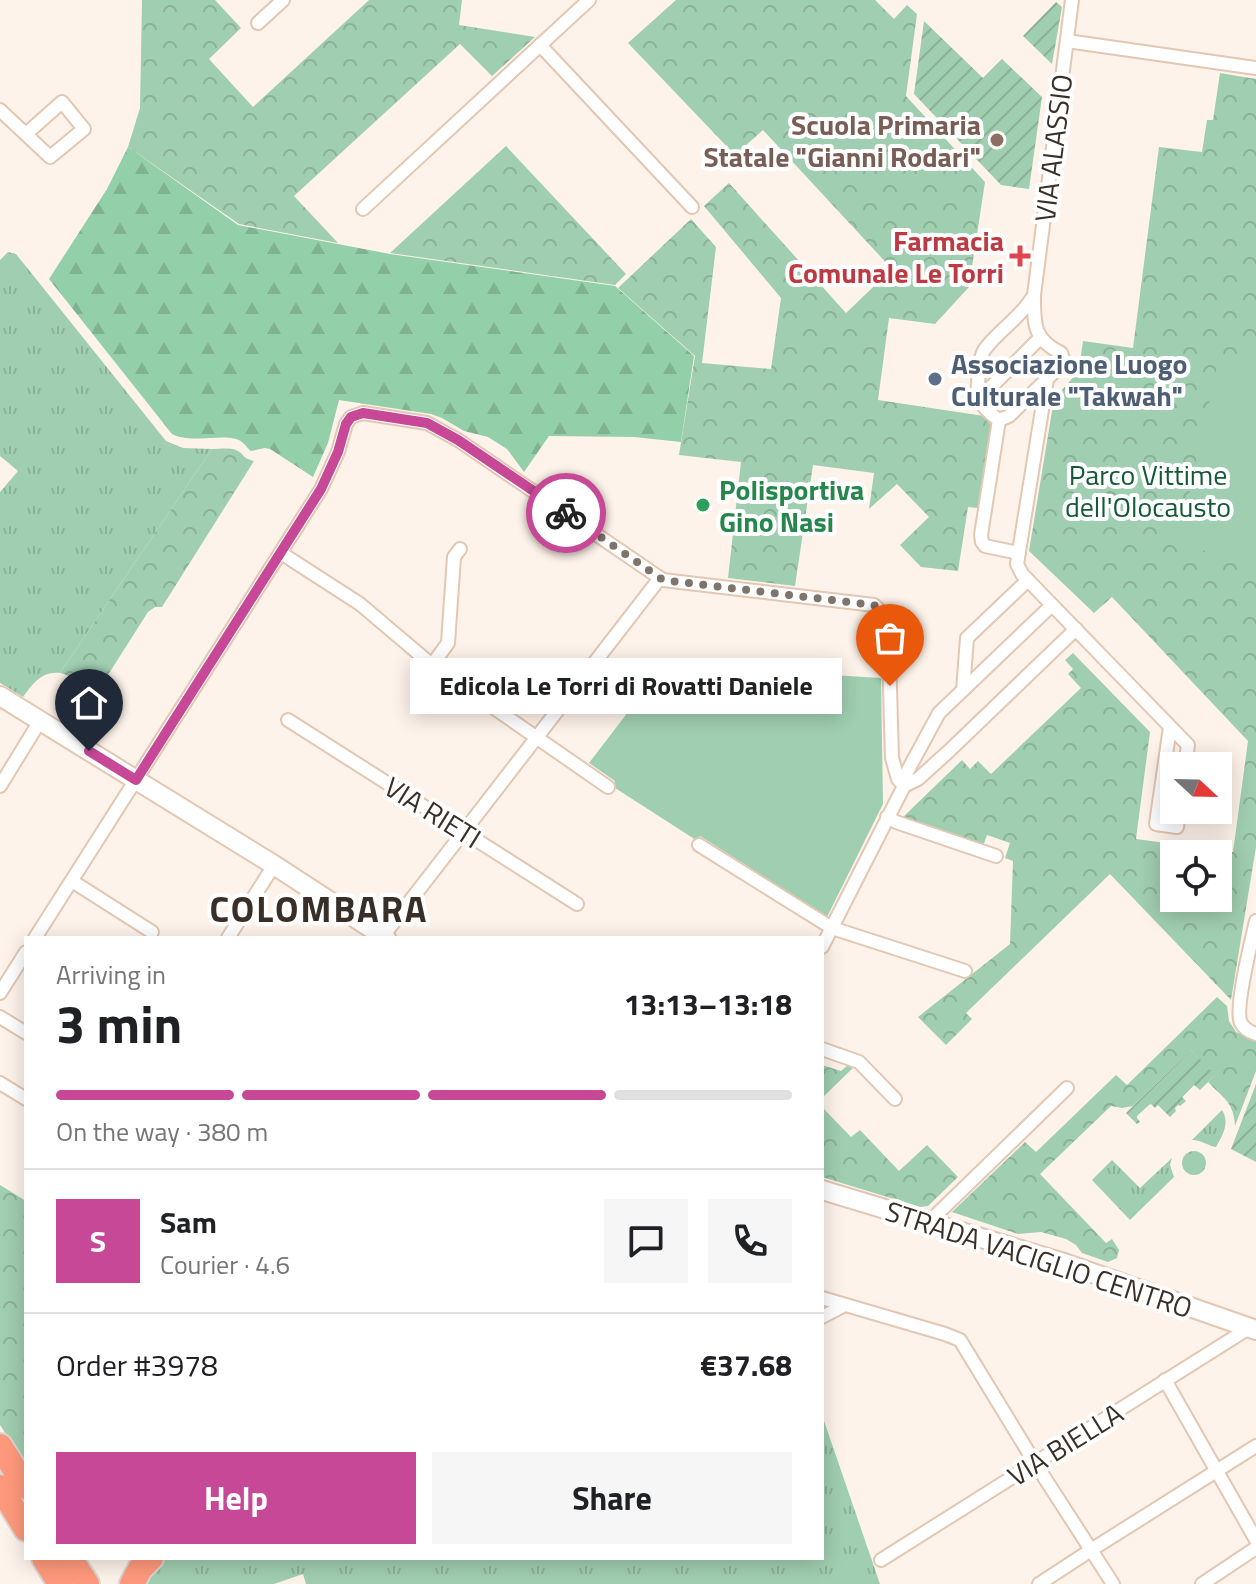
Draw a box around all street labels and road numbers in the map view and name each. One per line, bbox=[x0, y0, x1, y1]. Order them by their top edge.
street label: VIA ALASSIO bbox=[1023, 72, 1083, 224]
street label: VIA RIETI bbox=[376, 765, 490, 859]
street label: STRADA VACIGLIO CENTRO bbox=[880, 1189, 1198, 1329]
street label: VIA BIELLA bbox=[999, 1391, 1131, 1496]

